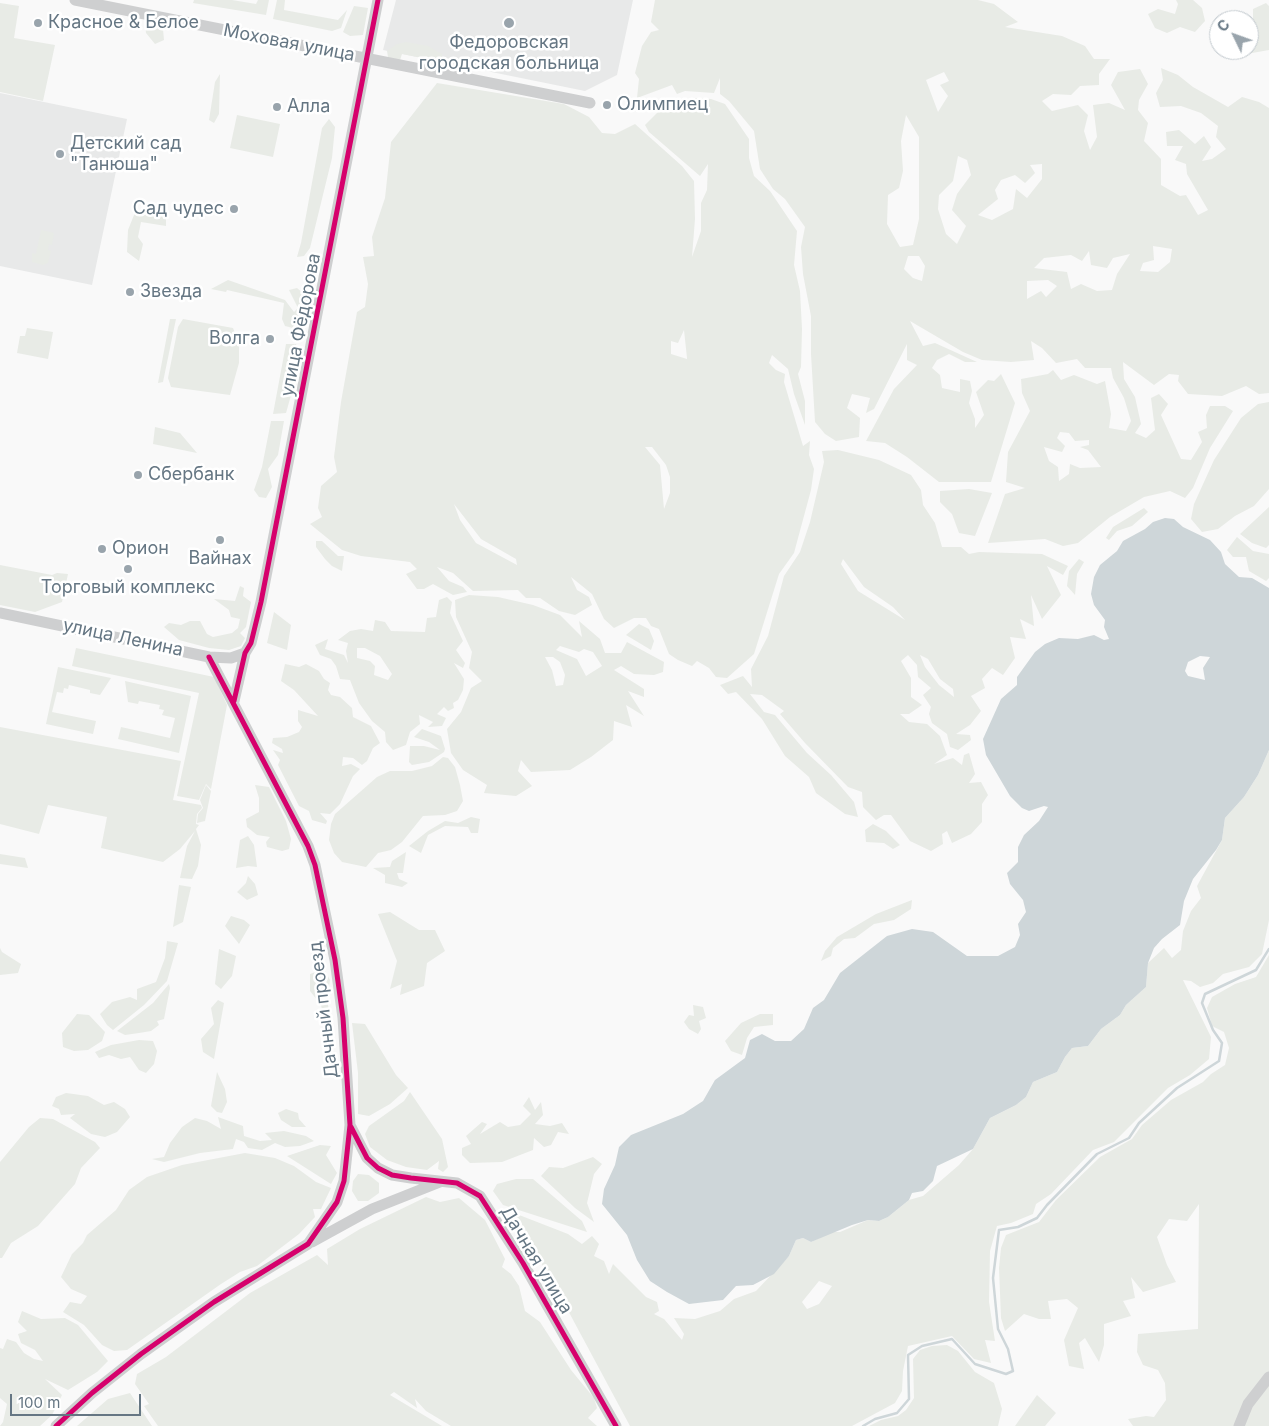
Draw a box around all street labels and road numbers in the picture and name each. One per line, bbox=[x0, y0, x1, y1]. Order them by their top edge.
street label: Моховая улица bbox=[221, 20, 357, 66]
street label: улица Фёдорова bbox=[276, 251, 326, 399]
street label: улица Ленина bbox=[61, 615, 185, 661]
street label: Дачный проезд bbox=[305, 940, 343, 1080]
street label: Дачная улица bbox=[495, 1202, 577, 1318]

